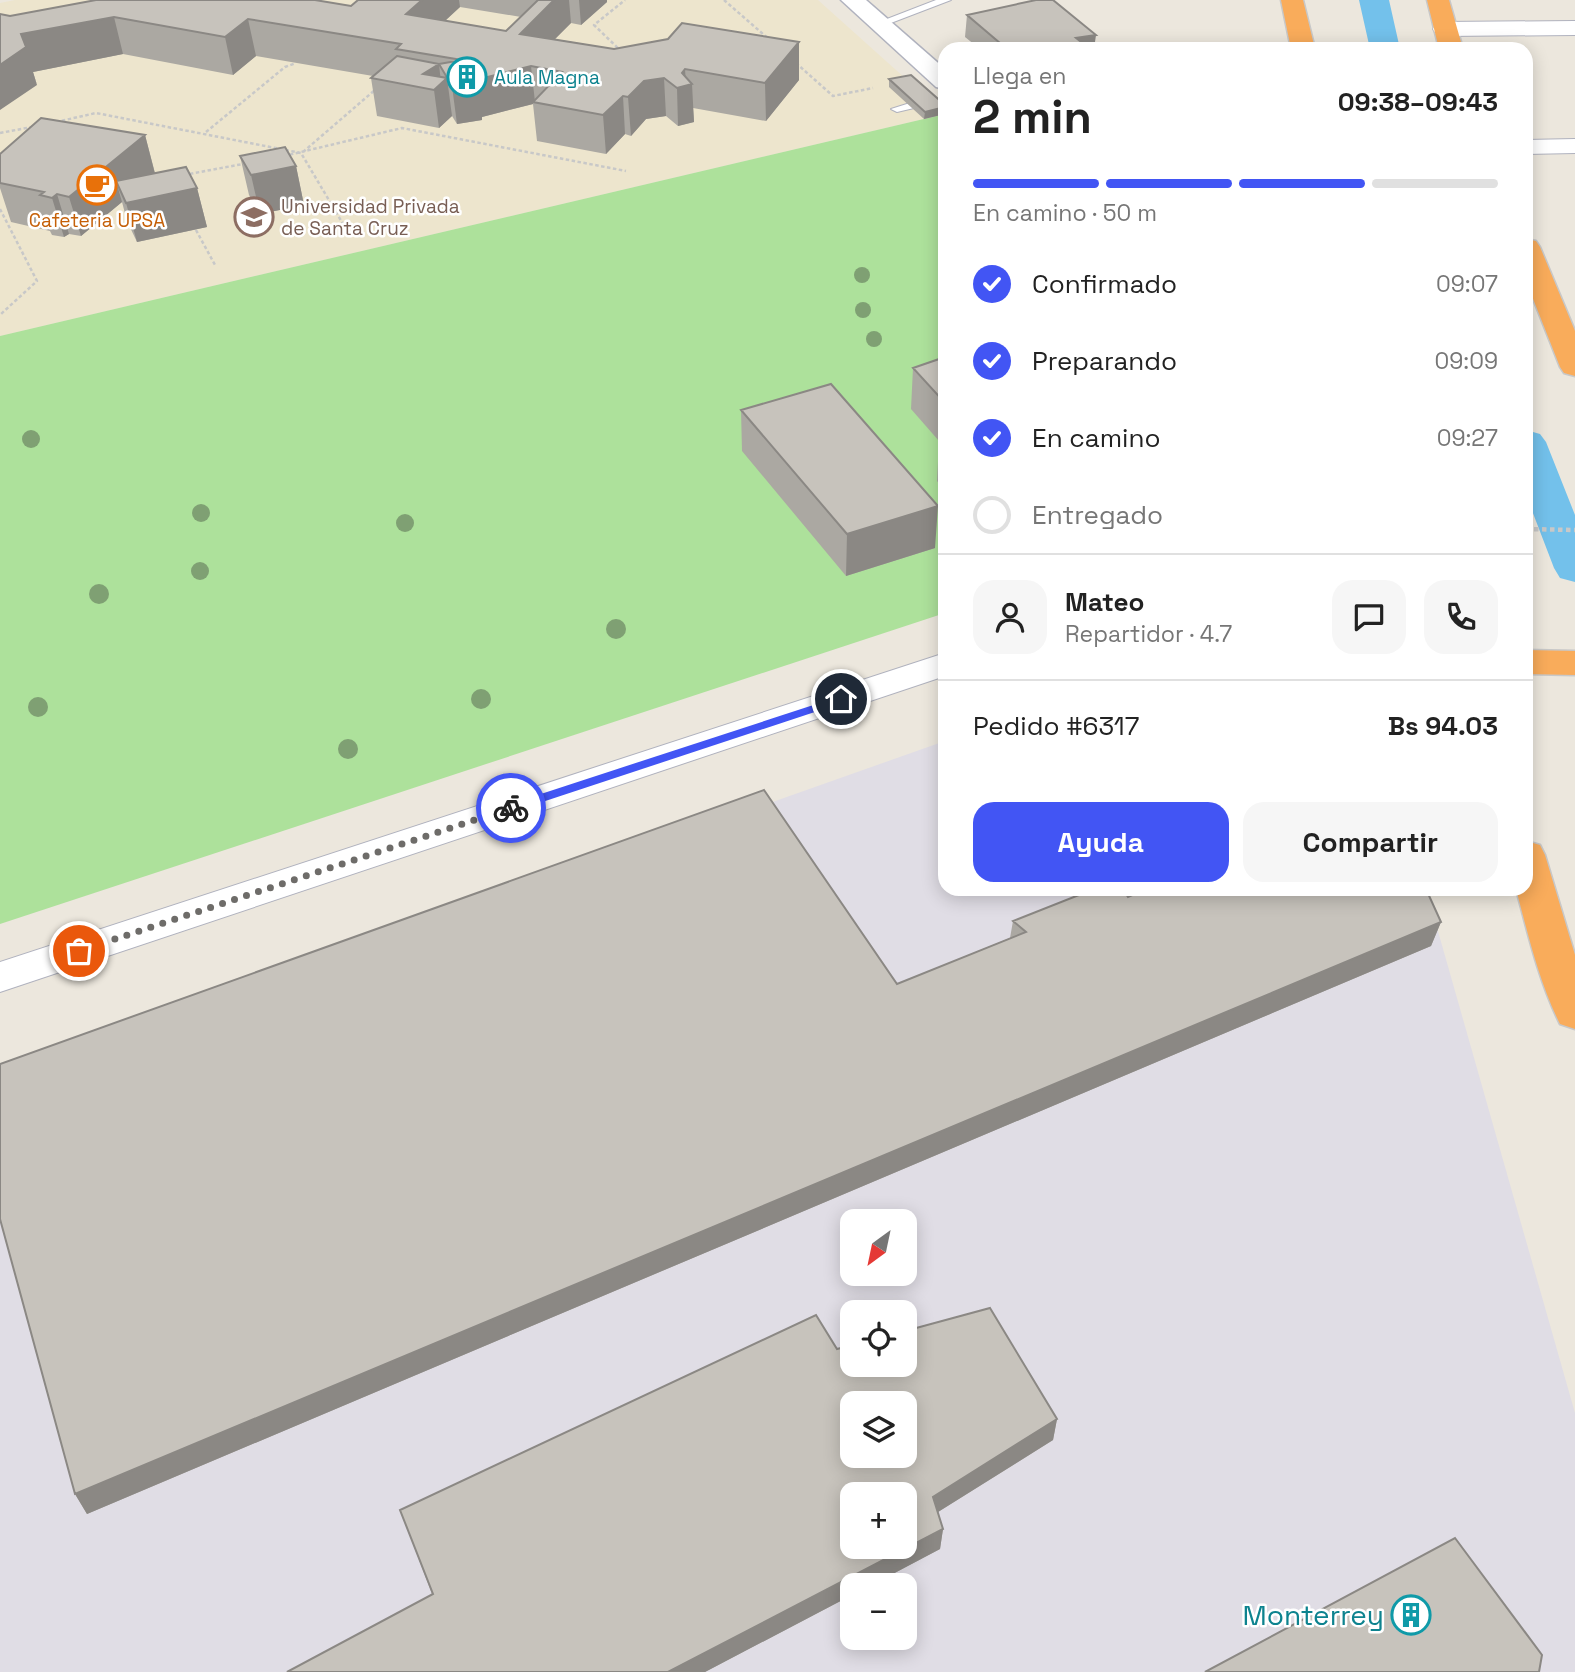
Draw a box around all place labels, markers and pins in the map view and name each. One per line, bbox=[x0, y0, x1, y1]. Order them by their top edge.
building icon: Aula Magna bbox=[446, 56, 488, 98]
place label: Aula Magna bbox=[494, 65, 600, 90]
cafe icon: Cafeteria UPSA bbox=[76, 164, 118, 206]
place label: Universidad Privada de Santa Cruz bbox=[281, 194, 460, 241]
school or university icon: Universidad Privada de Santa Cruz bbox=[233, 196, 275, 238]
place label: Cafeteria UPSA bbox=[29, 208, 165, 233]
pin bbox=[811, 669, 871, 729]
pin bbox=[49, 921, 109, 981]
building icon: Monterrey bbox=[1390, 1594, 1432, 1636]
place label: Monterrey bbox=[1242, 1597, 1384, 1633]

